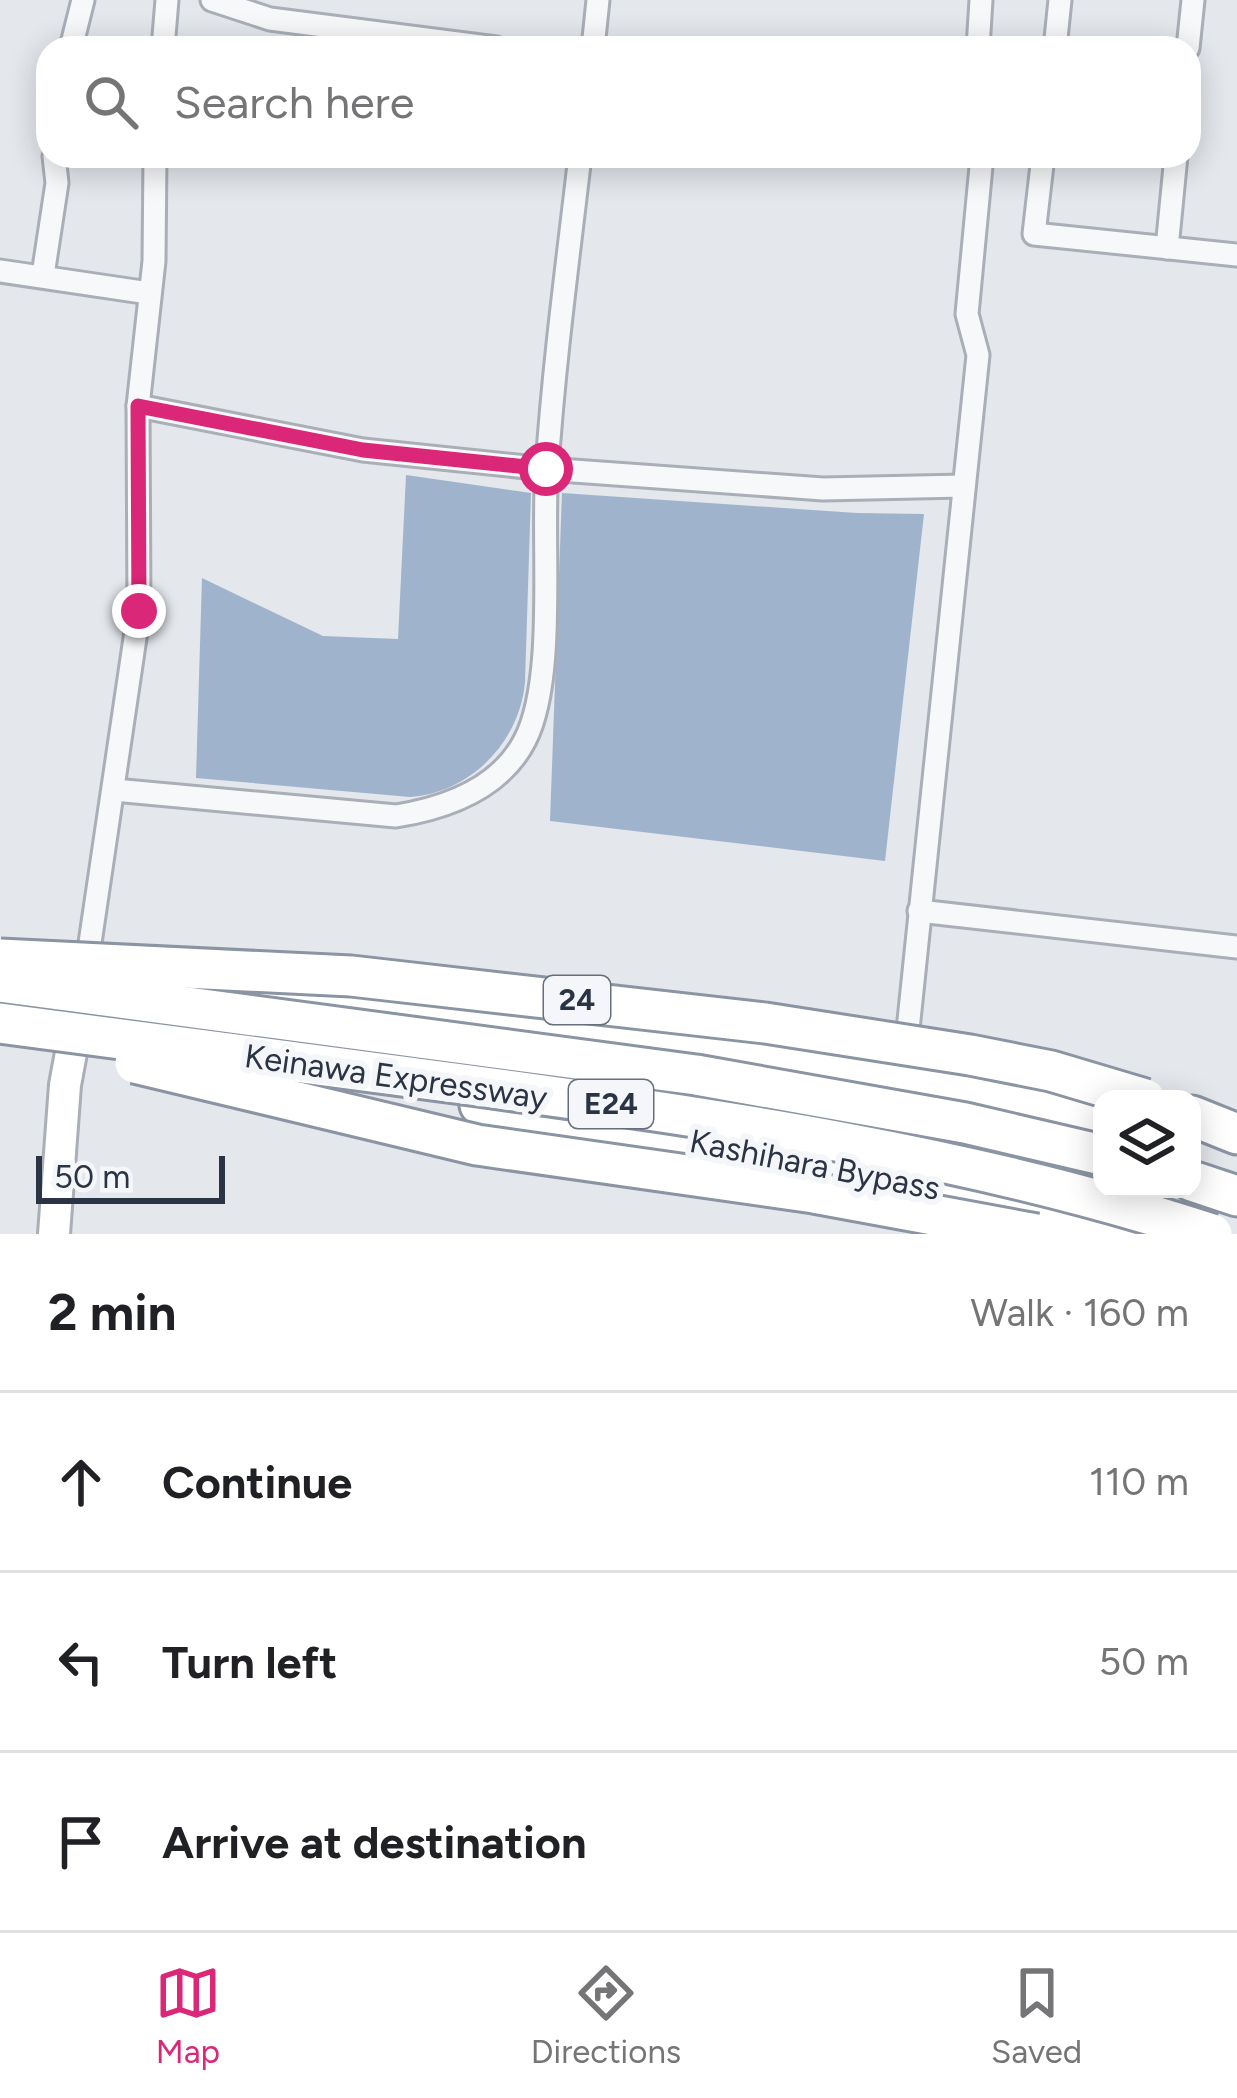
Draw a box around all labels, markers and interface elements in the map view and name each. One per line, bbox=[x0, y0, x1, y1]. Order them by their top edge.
search box bbox=[36, 36, 1201, 168]
icon: search bbox=[78, 69, 144, 135]
text: Search here bbox=[174, 75, 414, 129]
route start bbox=[519, 442, 573, 496]
route end bbox=[112, 584, 166, 638]
road number: 24 bbox=[544, 976, 610, 1024]
street label: Keinawa Expressway bbox=[242, 1036, 550, 1117]
road number: E24 bbox=[569, 1080, 653, 1128]
map controls bbox=[1093, 1090, 1201, 1198]
button: layers bbox=[1093, 1090, 1201, 1198]
street label: Kashihara Bypass bbox=[686, 1121, 943, 1208]
scale bar bbox=[36, 1150, 225, 1203]
text: 50 m bbox=[54, 1157, 130, 1196]
text: 2 min bbox=[48, 1282, 176, 1343]
text: Walk · 160 m bbox=[971, 1289, 1189, 1336]
icon: ahead bbox=[48, 1449, 114, 1515]
text: Continue bbox=[162, 1455, 352, 1509]
text: 110 m bbox=[1089, 1458, 1189, 1505]
icon: left bbox=[48, 1629, 114, 1695]
text: Turn left bbox=[162, 1635, 337, 1689]
text: 50 m bbox=[1099, 1638, 1189, 1685]
icon: arrive bbox=[48, 1809, 114, 1875]
text: Arrive at destination bbox=[162, 1815, 586, 1869]
tab: Map bbox=[155, 1960, 221, 2071]
tab: Directions bbox=[531, 1960, 681, 2071]
tab: Saved bbox=[991, 1960, 1082, 2071]

